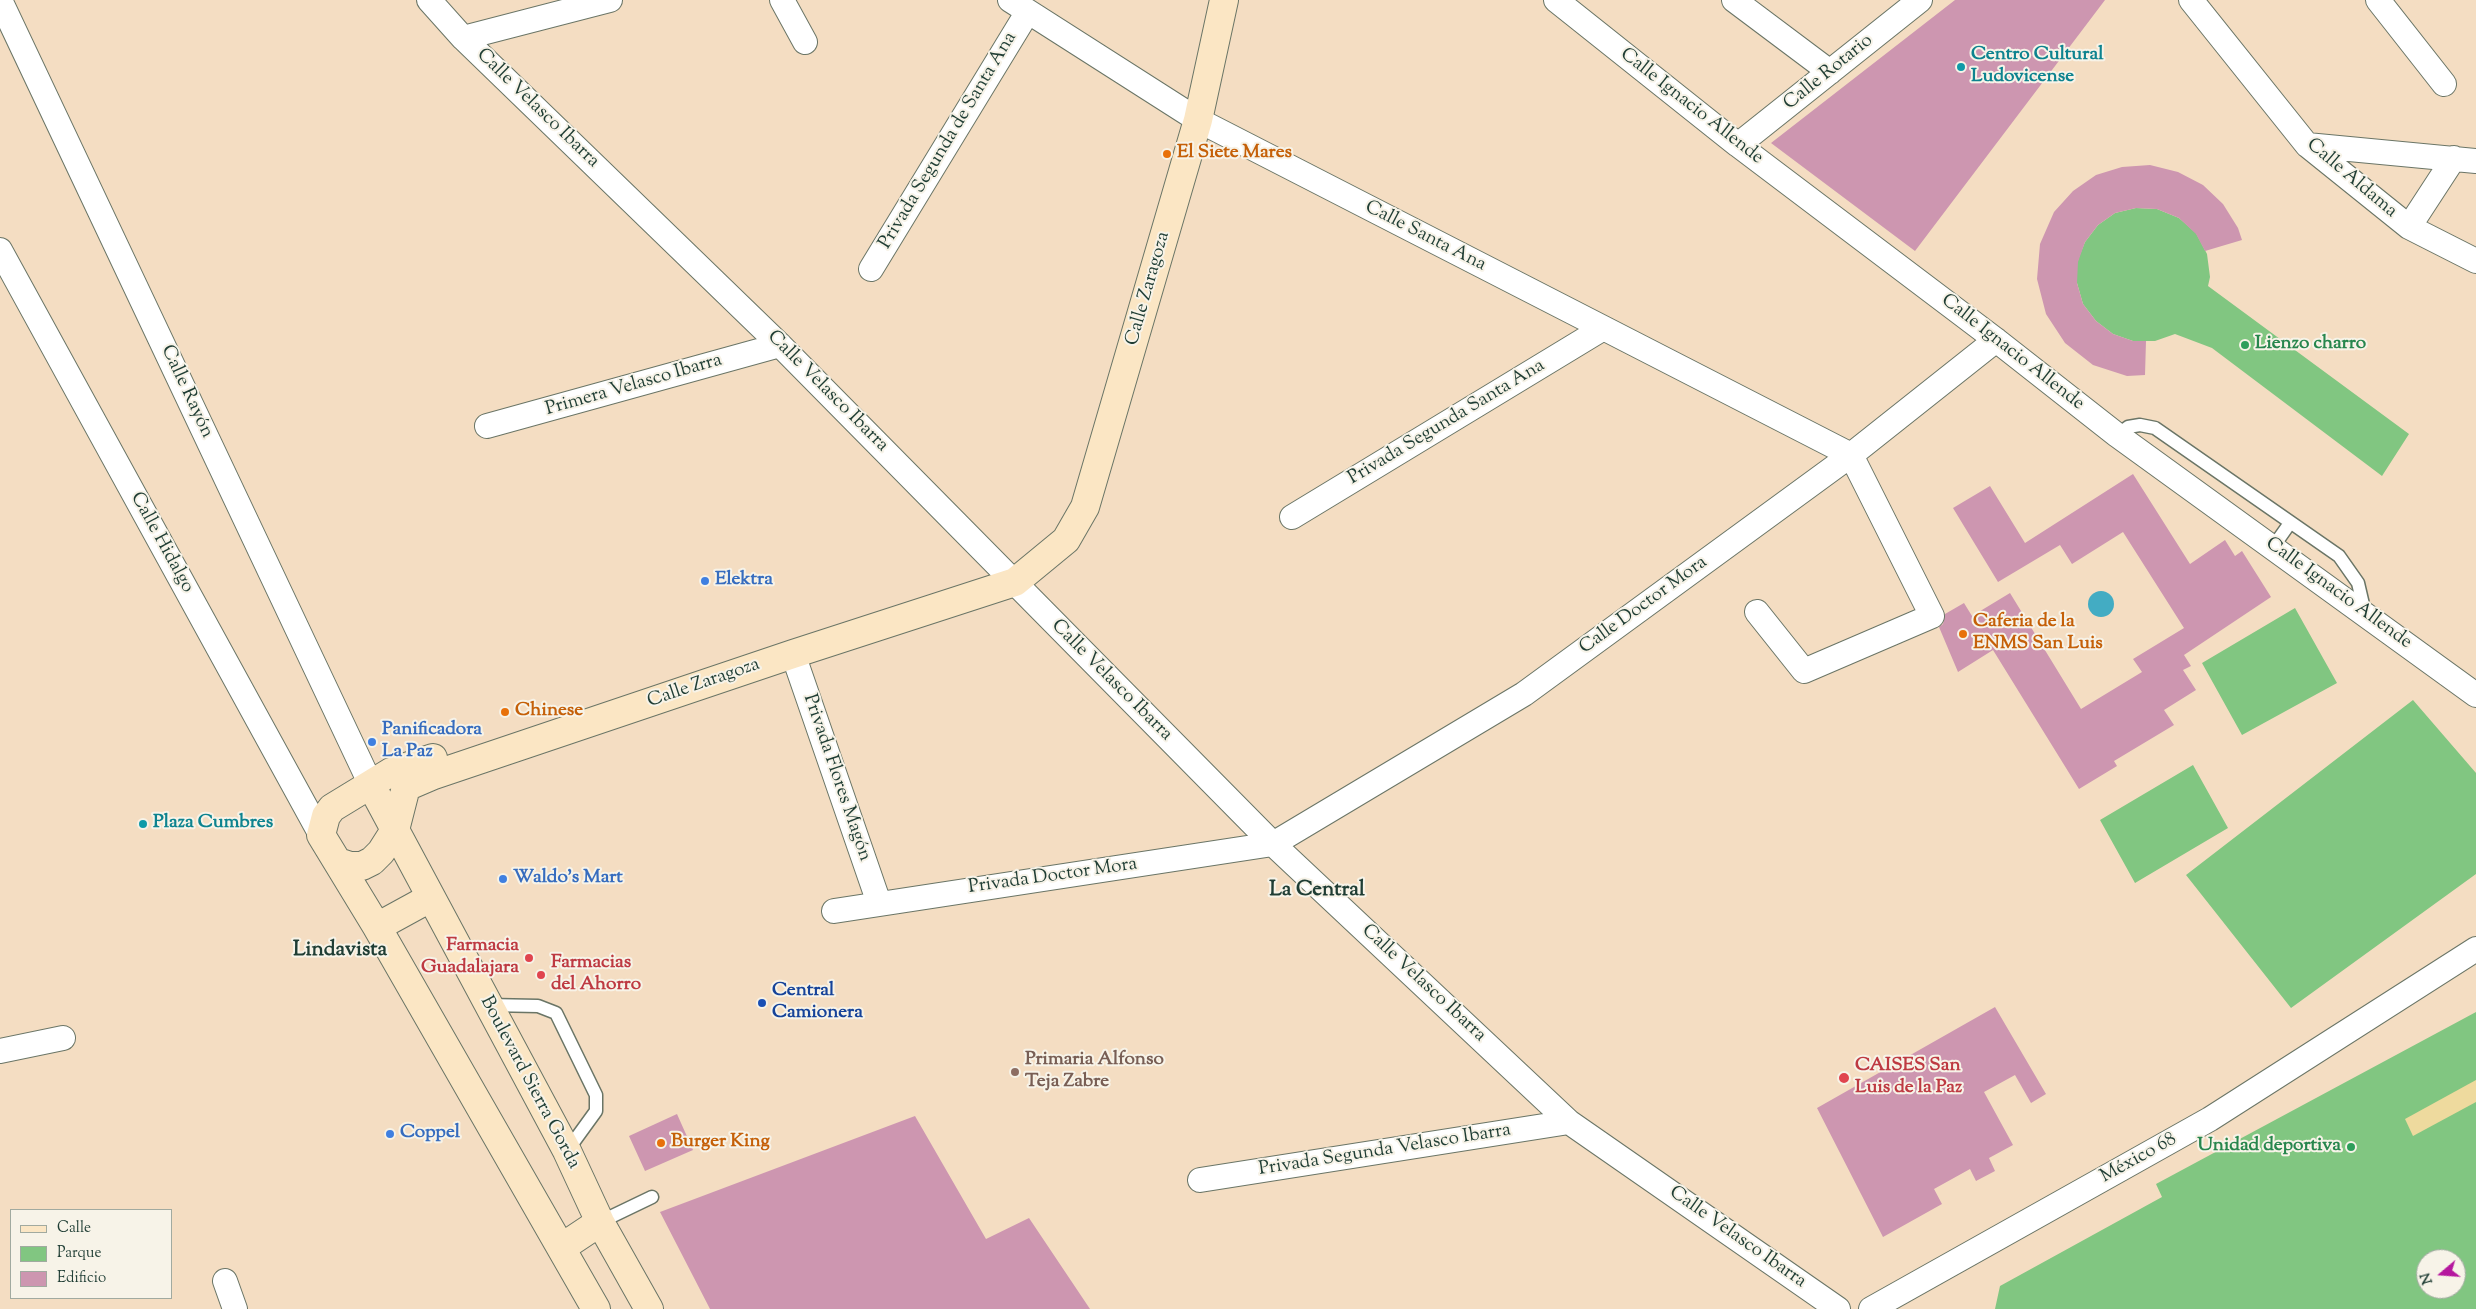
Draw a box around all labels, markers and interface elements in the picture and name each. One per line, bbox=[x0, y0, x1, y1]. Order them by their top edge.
street label: Privada Segunda de Santa Ana bbox=[875, 28, 1023, 254]
street label: Calle Rotario bbox=[1780, 30, 1878, 116]
street label: Calle Velasco Ibarra bbox=[471, 44, 603, 174]
street label: Calle Ignacio Allende bbox=[1615, 44, 1767, 170]
place label: Centro Cultural Ludovicense bbox=[1971, 45, 2103, 89]
marker: Centro Cultural Ludovicense bbox=[1955, 61, 1967, 73]
street label: Calle Aldama bbox=[2301, 134, 2401, 224]
place label: El Siete Mares bbox=[1177, 143, 1292, 165]
marker: El Siete Mares bbox=[1161, 148, 1173, 160]
street label: Calle Santa Ana bbox=[1361, 197, 1489, 277]
street label: Calle Zaragoza bbox=[1122, 229, 1176, 349]
street label: Calle Ignacio Allende bbox=[1936, 290, 2088, 416]
street label: Calle Velasco Ibarra bbox=[762, 327, 892, 457]
place label: Lienzo charro bbox=[2255, 334, 2366, 356]
marker: Lienzo charro bbox=[2239, 339, 2251, 351]
street label: Calle Rayón bbox=[155, 342, 217, 442]
street label: Primera Velasco Ibarra bbox=[543, 350, 725, 422]
street label: Privada Segunda Santa Ana bbox=[1344, 355, 1550, 491]
street label: Calle Hidalgo bbox=[124, 489, 198, 597]
street label: Calle Ignacio Allende bbox=[2260, 533, 2416, 655]
street label: Calle Doctor Mora bbox=[1576, 552, 1712, 660]
place label: Elektra bbox=[715, 570, 773, 592]
marker: Elektra bbox=[699, 575, 711, 587]
place label: Caferia de la ENMS San Luis bbox=[1973, 612, 2103, 656]
street label: Calle Velasco Ibarra bbox=[1046, 616, 1176, 746]
marker: Caferia de la ENMS San Luis bbox=[1957, 628, 1969, 640]
street label: Calle Zaragoza bbox=[645, 654, 763, 714]
street label: Privada Flores Magón bbox=[797, 691, 875, 865]
place label: Chinese bbox=[515, 701, 583, 723]
marker: Chinese bbox=[499, 706, 511, 718]
place label: Panificadora La Paz bbox=[382, 720, 482, 764]
marker: Panificadora La Paz bbox=[366, 736, 378, 748]
place label: Plaza Cumbres bbox=[153, 813, 273, 835]
marker: Plaza Cumbres bbox=[137, 818, 149, 830]
street label: Privada Doctor Mora bbox=[967, 854, 1139, 900]
place label: Waldo's Mart bbox=[513, 868, 623, 890]
marker: Waldo's Mart bbox=[497, 873, 509, 885]
district label: La Central bbox=[1269, 878, 1365, 904]
street label: Calle Velasco Ibarra bbox=[1356, 920, 1490, 1048]
place label: Farmacia Guadalajara bbox=[421, 936, 519, 980]
district label: Lindavista bbox=[293, 938, 387, 964]
marker: Farmacia Guadalajara bbox=[523, 952, 535, 964]
place label: Farmacias del Ahorro bbox=[551, 953, 641, 997]
marker: Farmacias del Ahorro bbox=[535, 969, 547, 981]
place label: Central Camionera bbox=[772, 981, 863, 1025]
street label: Boulevard Sierra Gorda bbox=[474, 993, 584, 1173]
marker: Central Camionera bbox=[756, 997, 768, 1009]
place label: Primaria Alfonso Teja Zabre bbox=[1025, 1050, 1164, 1094]
place label: CAISES San Luis de la Paz bbox=[1855, 1056, 1962, 1100]
marker: Primaria Alfonso Teja Zabre bbox=[1009, 1066, 1021, 1078]
marker: CAISES San Luis de la Paz bbox=[1837, 1071, 1851, 1085]
street label: Privada Segunda Velasco Ibarra bbox=[1257, 1120, 1513, 1182]
place label: Coppel bbox=[400, 1123, 460, 1145]
marker: Coppel bbox=[384, 1128, 396, 1140]
street label: México 68 bbox=[2097, 1129, 2181, 1189]
place label: Burger King bbox=[671, 1132, 770, 1154]
place label: Unidad deportiva bbox=[2197, 1136, 2341, 1158]
marker: Burger King bbox=[655, 1137, 667, 1149]
marker: Unidad deportiva bbox=[2345, 1141, 2357, 1153]
street label: Calle Velasco Ibarra bbox=[1664, 1182, 1810, 1294]
legend bbox=[10, 1209, 172, 1299]
text: Calle bbox=[57, 1218, 91, 1239]
text: Parque bbox=[57, 1243, 101, 1264]
north arrow bbox=[2416, 1249, 2466, 1299]
text: Edificio bbox=[57, 1268, 106, 1289]
text: N bbox=[2416, 1270, 2439, 1287]

